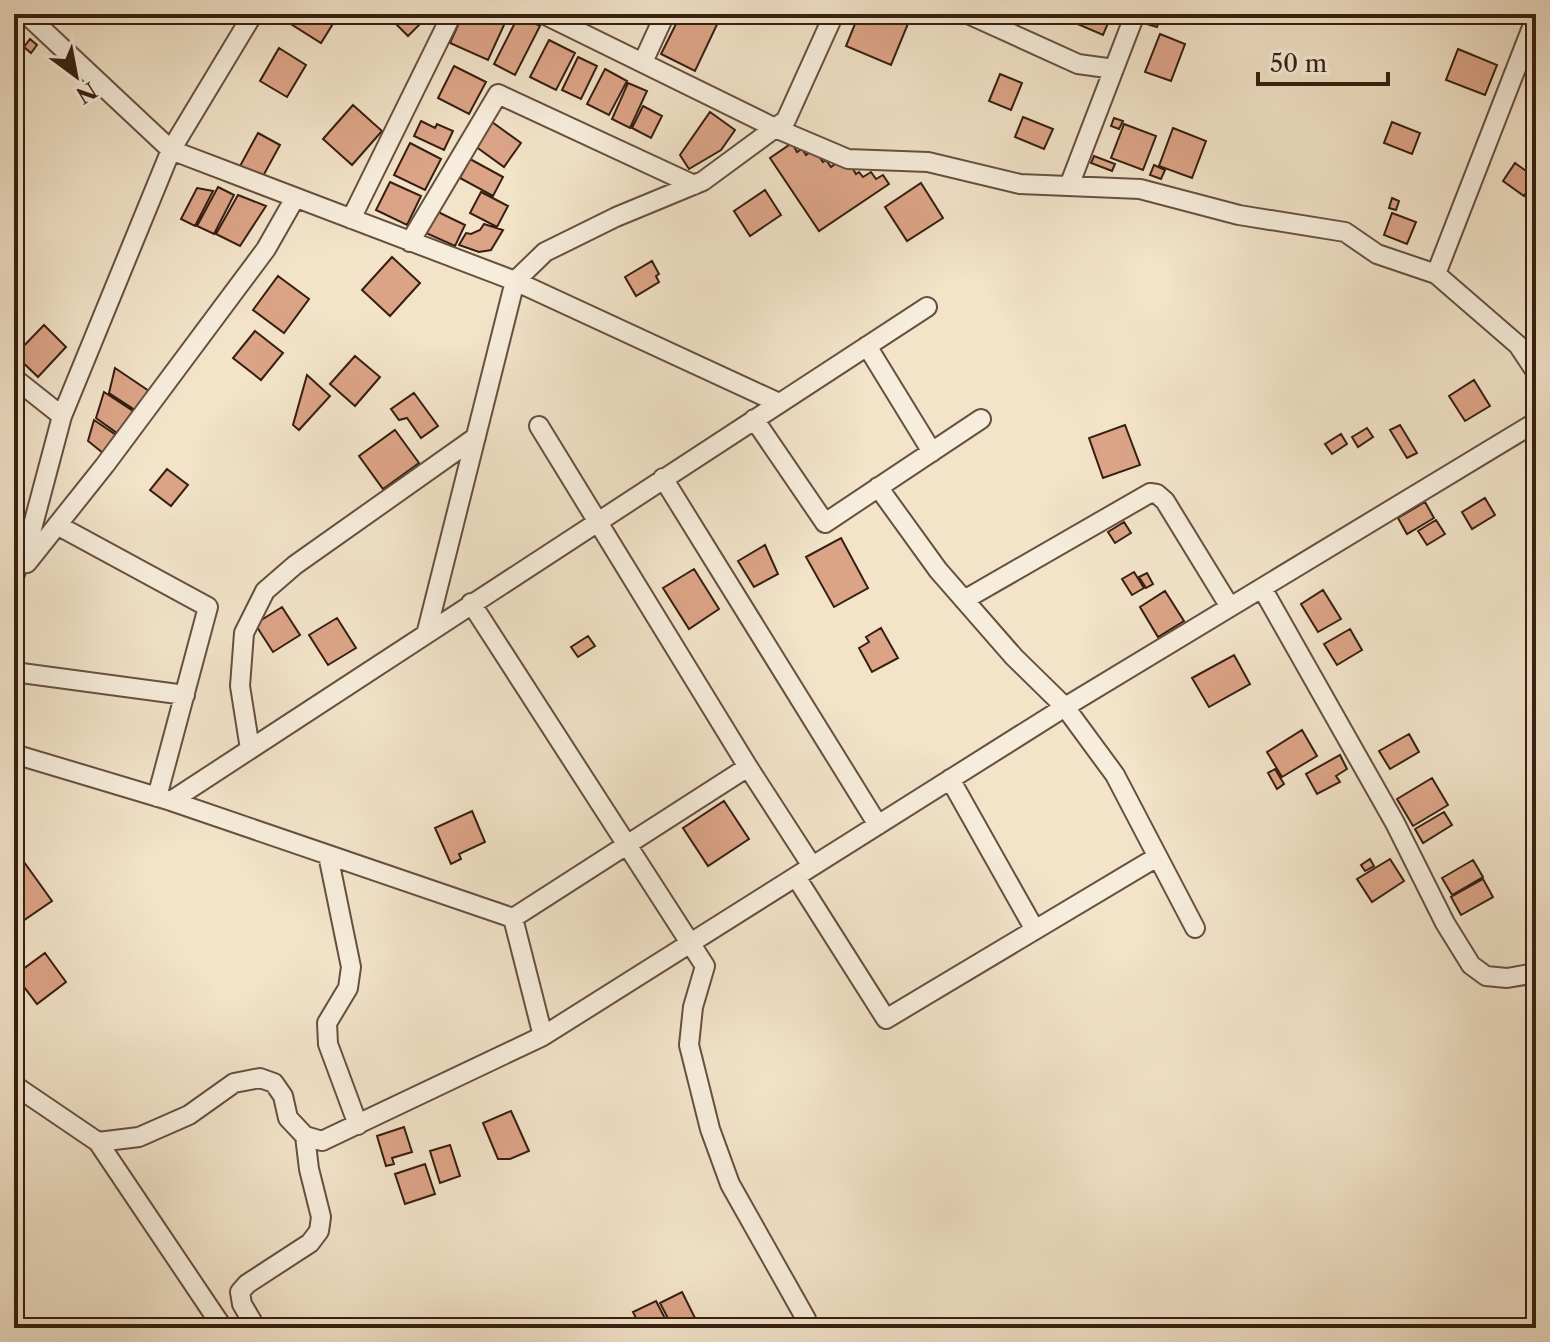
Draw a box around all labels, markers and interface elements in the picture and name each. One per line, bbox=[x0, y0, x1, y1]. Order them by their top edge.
north arrow bbox=[36, 36, 116, 116]
scale bar bbox=[1258, 36, 1388, 86]
text: 50 m bbox=[1270, 49, 1327, 78]
text: N bbox=[71, 76, 102, 109]

